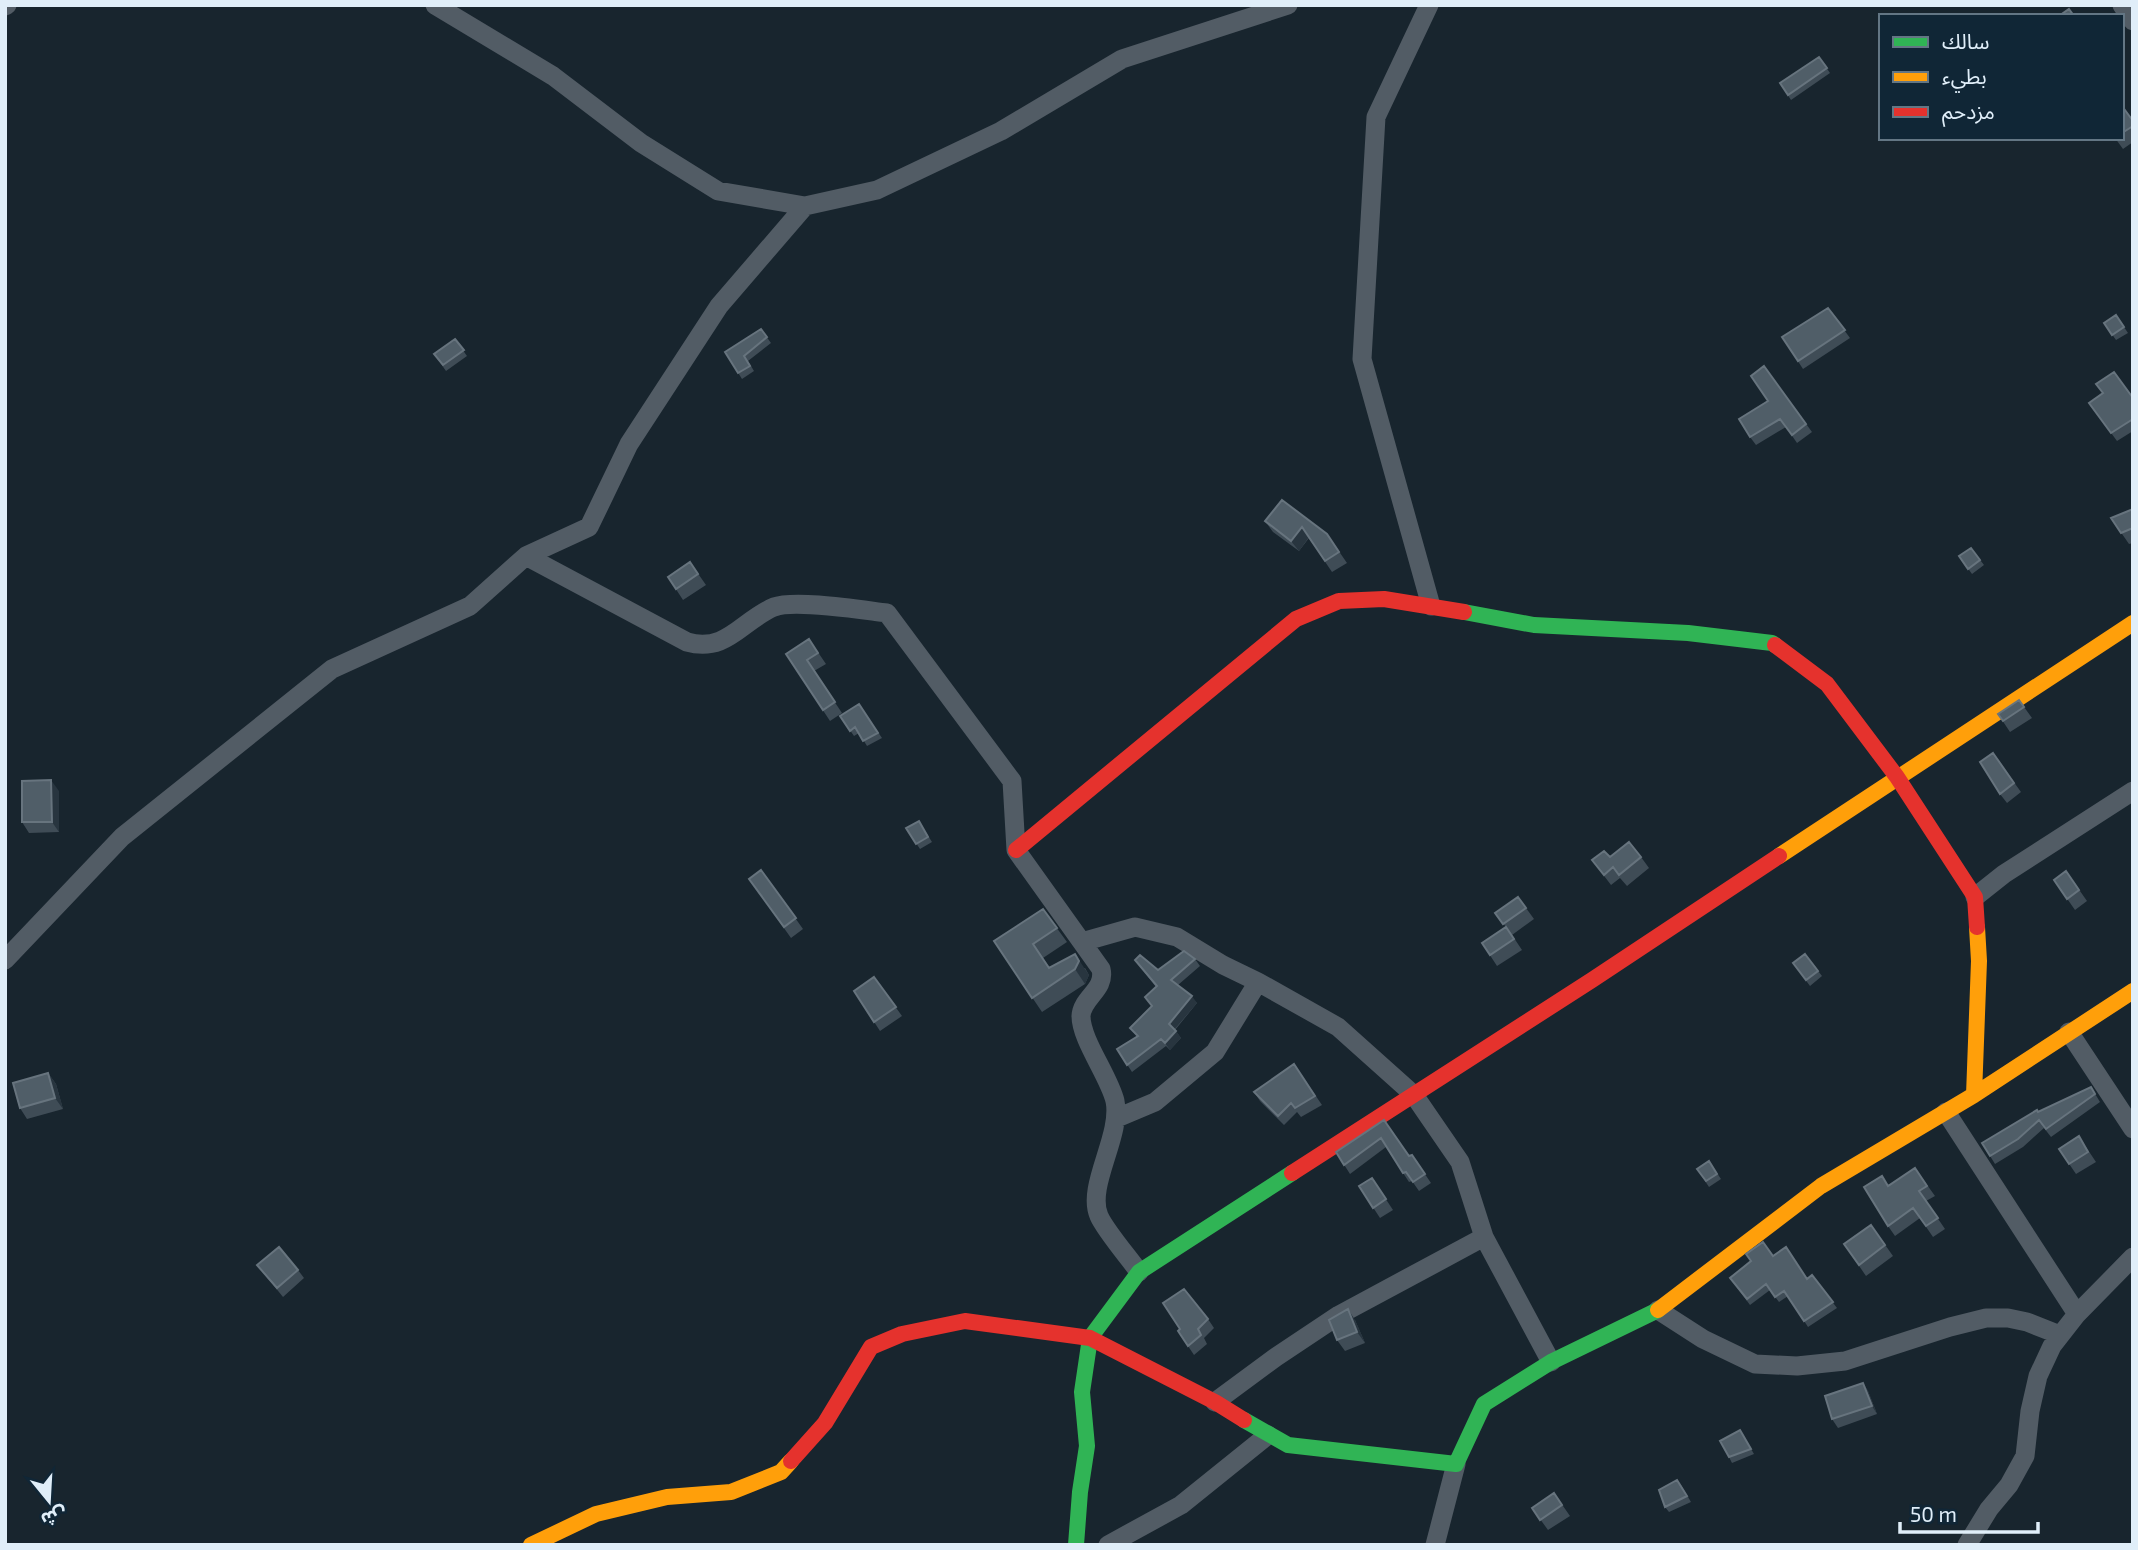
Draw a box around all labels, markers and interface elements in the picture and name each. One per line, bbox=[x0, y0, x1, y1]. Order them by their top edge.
legend bbox=[1879, 14, 2124, 140]
text: سالك bbox=[1942, 28, 1989, 53]
text: بطيء bbox=[1942, 63, 1987, 93]
text: مزدحم bbox=[1942, 98, 1995, 127]
north arrow bbox=[14, 1466, 84, 1536]
scale bar bbox=[1900, 1490, 2038, 1534]
text: 50 m bbox=[1910, 1501, 1957, 1526]
text: ش bbox=[38, 1503, 70, 1533]

